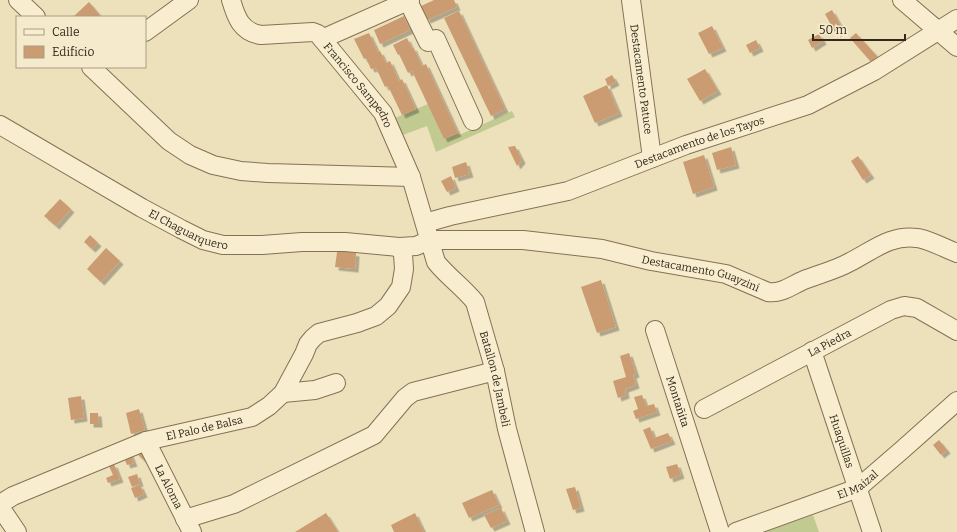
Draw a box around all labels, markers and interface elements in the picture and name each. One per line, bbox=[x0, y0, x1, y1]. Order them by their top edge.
legend bbox=[16, 16, 146, 68]
scale bar bbox=[813, 16, 905, 42]
street label: Destacamento Patuce bbox=[628, 23, 655, 135]
text: 50 m bbox=[819, 23, 848, 37]
text: Calle bbox=[52, 25, 80, 39]
street label: Francisco Sampedro bbox=[321, 40, 395, 129]
text: Edificio bbox=[52, 45, 94, 59]
street label: Destacamento de los Tayos bbox=[633, 113, 766, 171]
street label: El Chaguarquero bbox=[147, 206, 228, 252]
street label: Destacamento Guayzini bbox=[640, 252, 762, 294]
street label: La Piedra bbox=[806, 326, 853, 359]
street label: Batallon de Jambeli bbox=[477, 329, 513, 429]
street label: Montañita bbox=[664, 374, 692, 429]
street label: El Palo de Balsa bbox=[165, 413, 244, 443]
street label: Huaquillas bbox=[827, 413, 857, 470]
street label: La Aloma bbox=[152, 462, 186, 511]
street label: El Maizal bbox=[836, 467, 881, 501]

